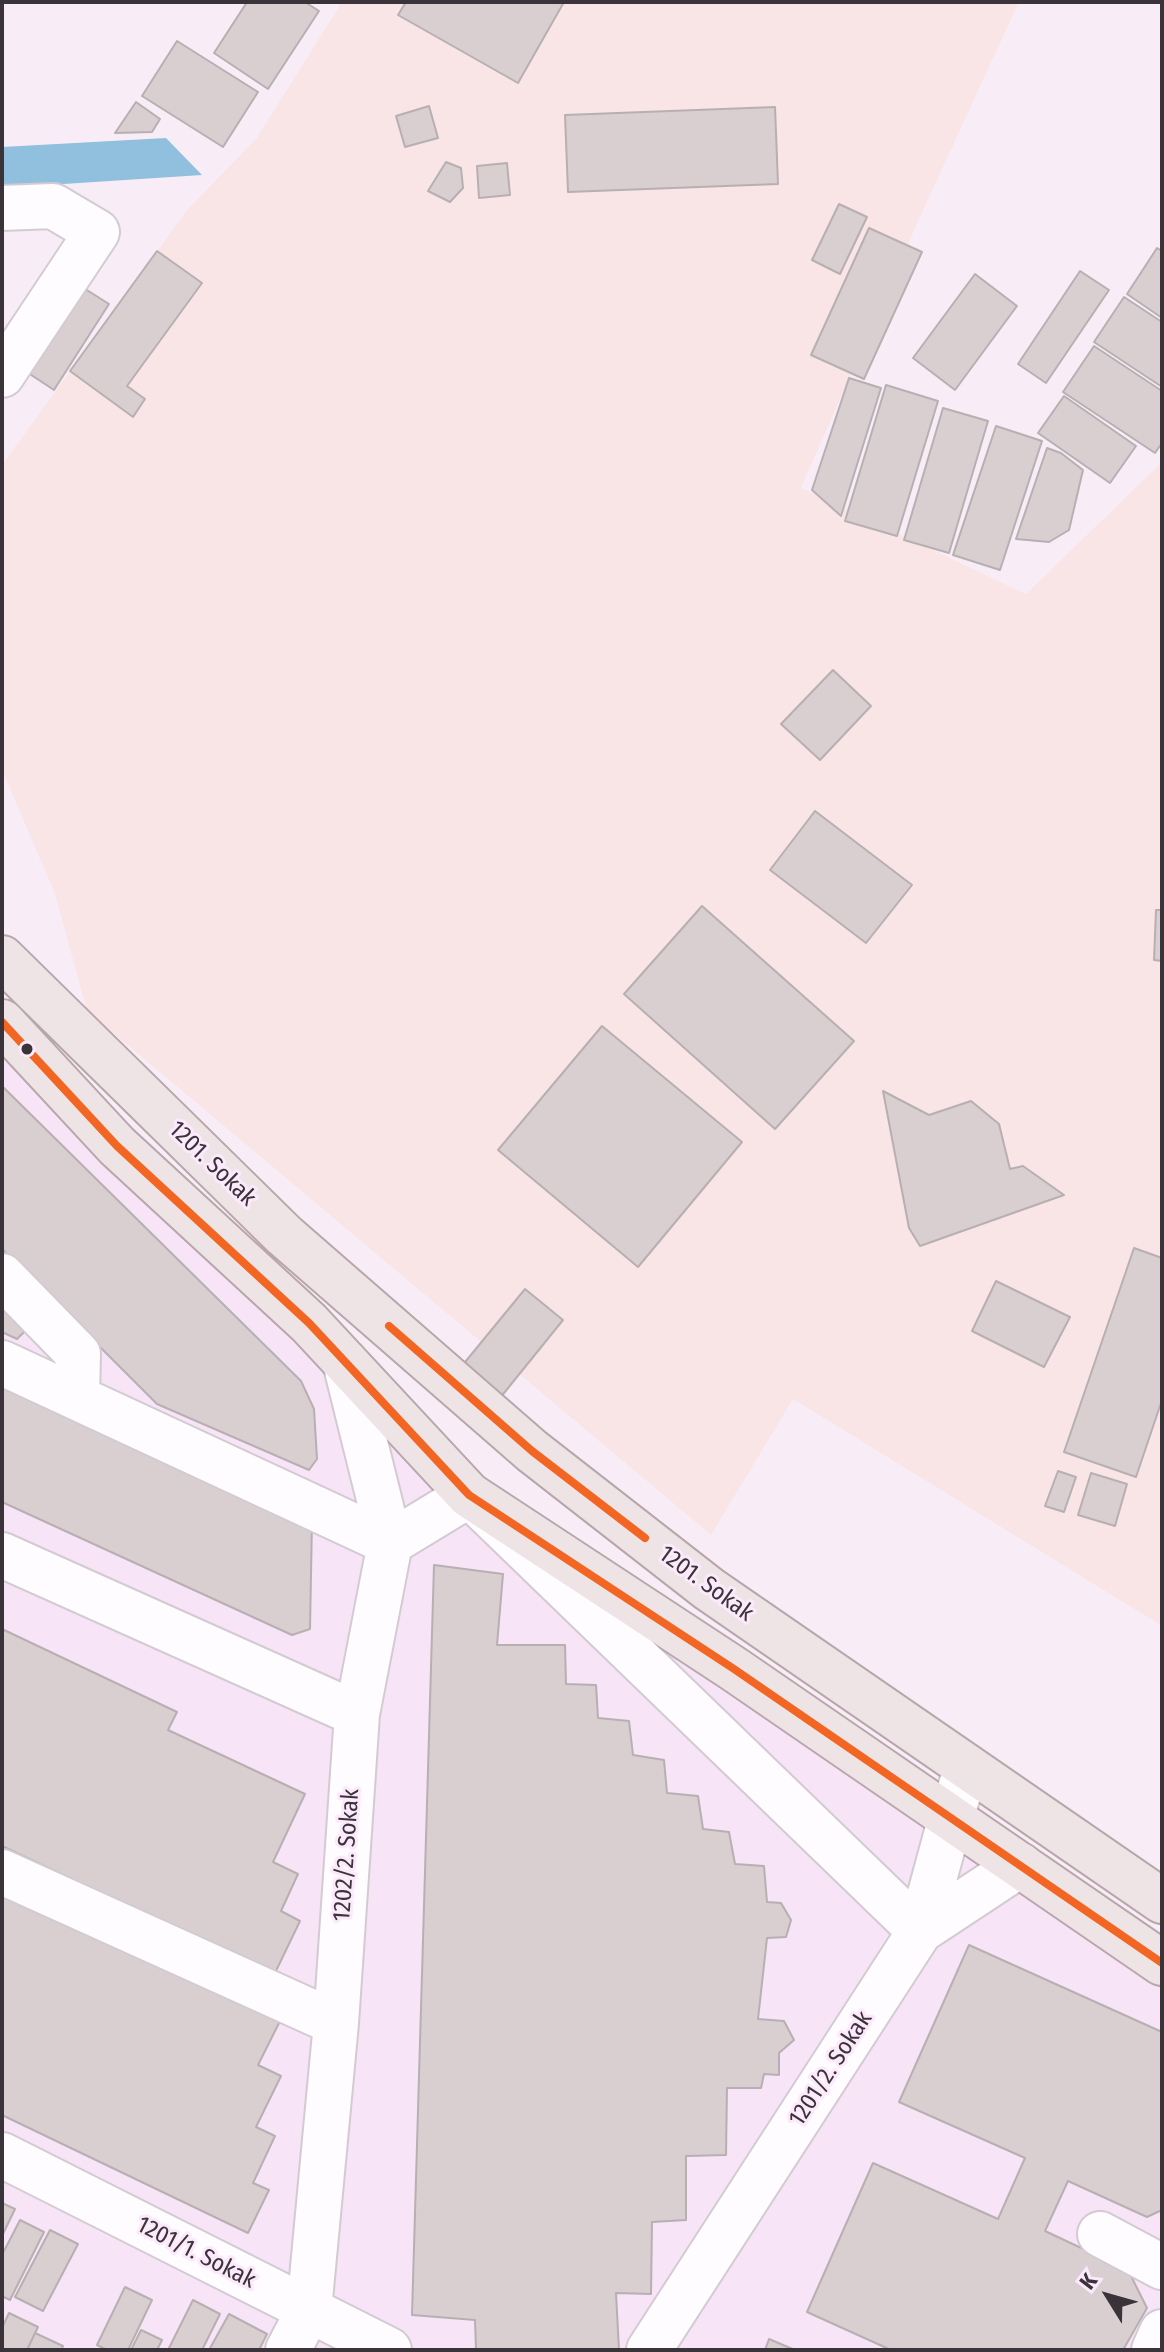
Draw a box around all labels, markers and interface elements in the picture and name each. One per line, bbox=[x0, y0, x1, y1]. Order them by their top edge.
unlabelled marker bbox=[19, 1041, 35, 1057]
street label: 1201. Sokak bbox=[162, 1115, 262, 1213]
street label: 1201. Sokak bbox=[653, 1540, 759, 1628]
street label: 1202/2. Sokak bbox=[328, 1788, 366, 1922]
street label: 1201/2. Sokak bbox=[783, 2006, 879, 2132]
street label: 1201/1. Sokak bbox=[132, 2211, 260, 2295]
north arrow bbox=[1068, 2256, 1148, 2336]
text: K bbox=[1074, 2268, 1103, 2294]

